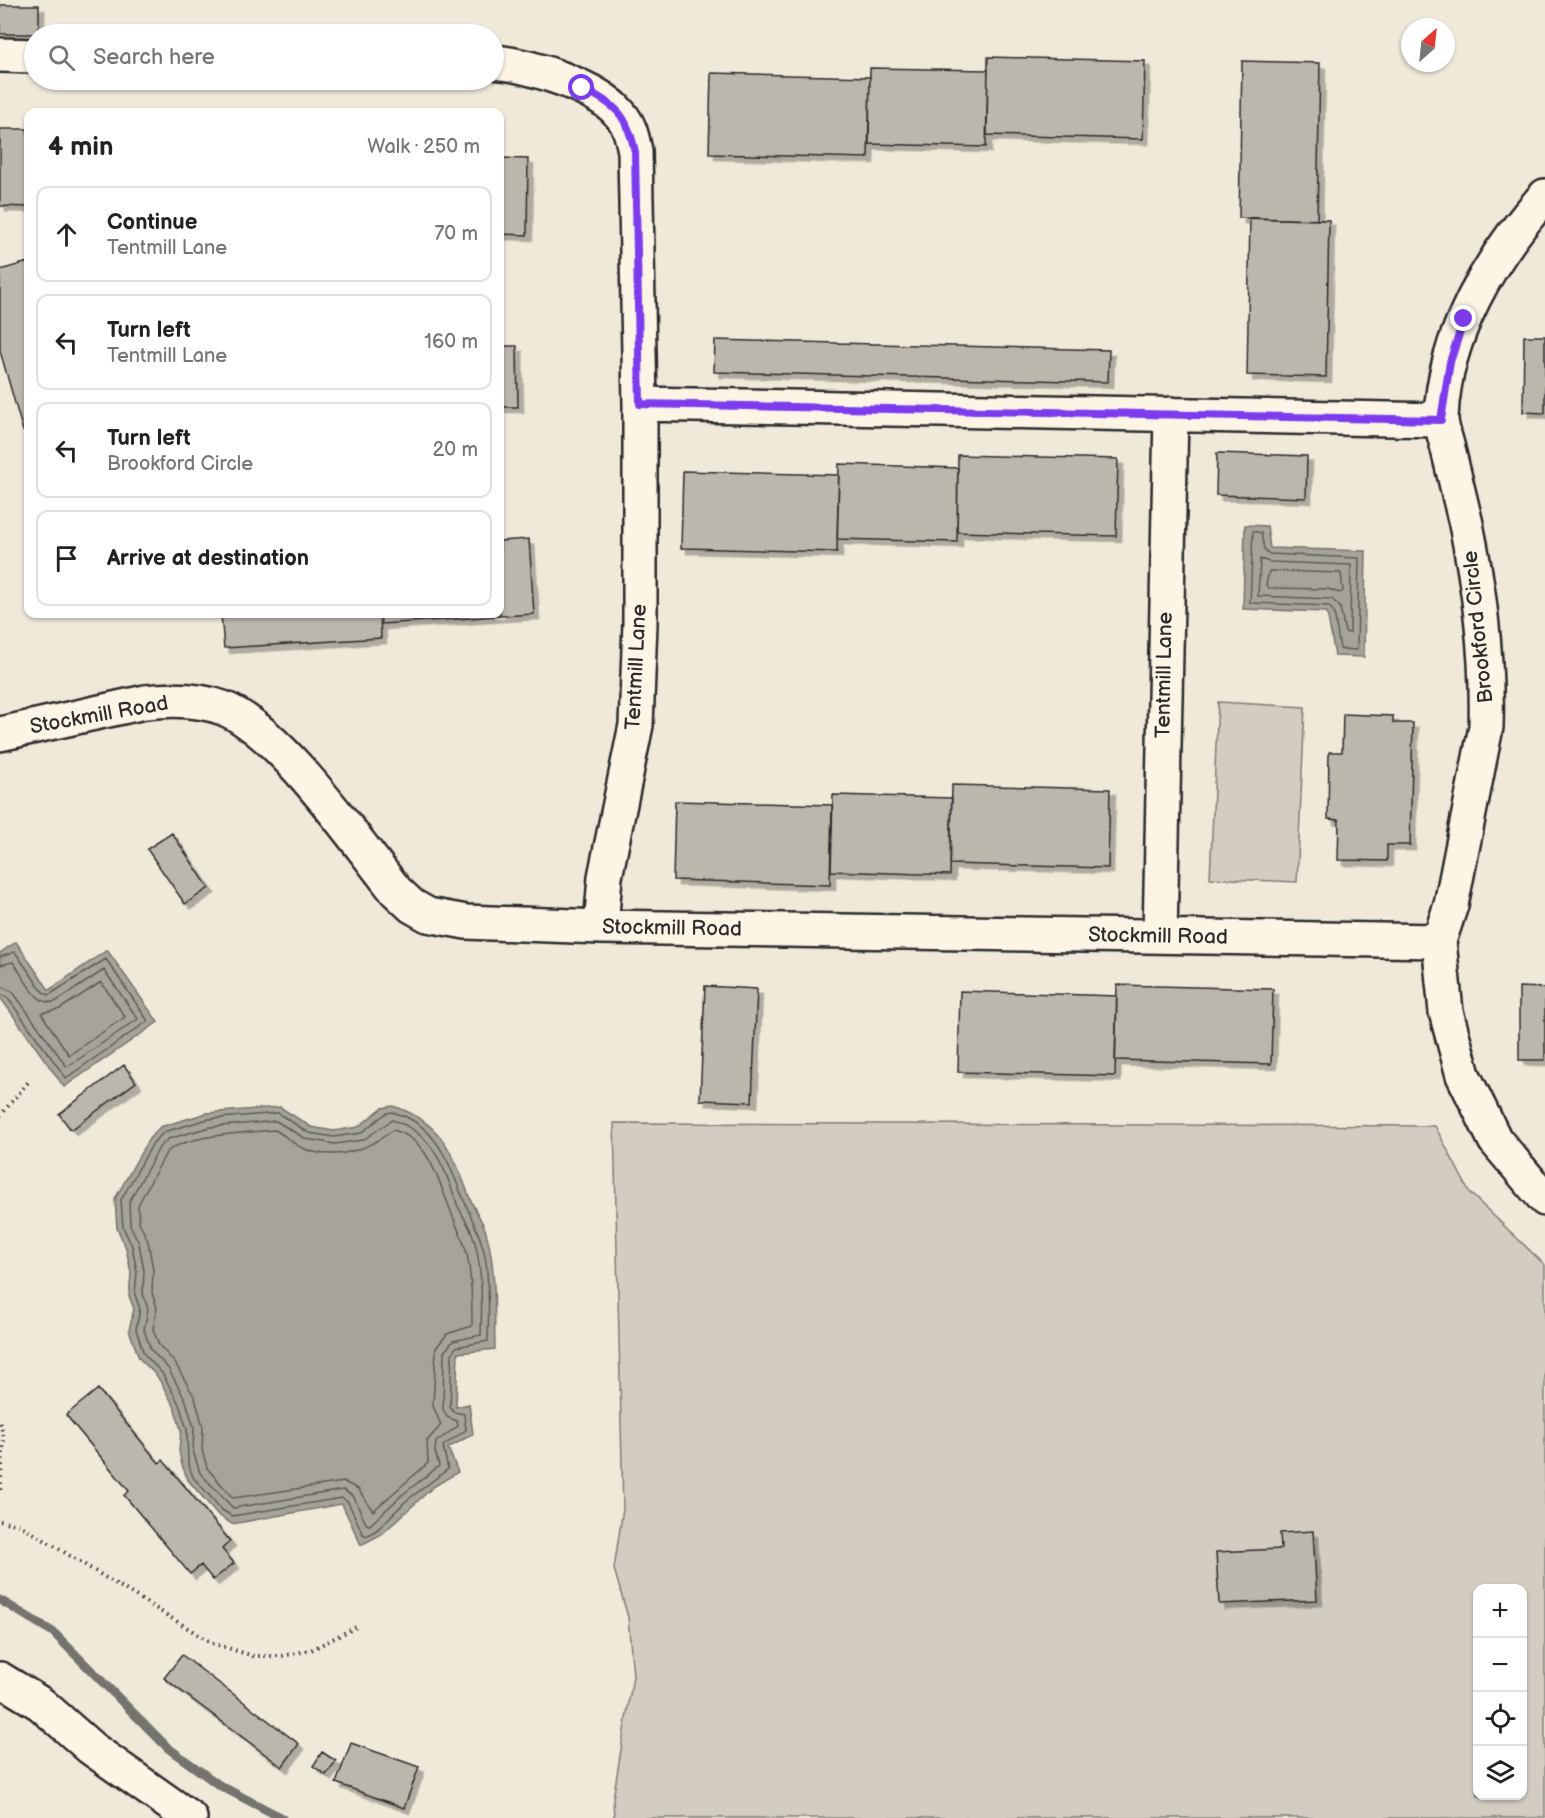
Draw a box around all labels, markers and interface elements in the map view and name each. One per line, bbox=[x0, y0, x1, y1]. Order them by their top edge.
north arrow bbox=[1401, 18, 1455, 72]
search box bbox=[24, 24, 504, 90]
icon: search bbox=[45, 41, 78, 74]
text: Search here bbox=[93, 44, 215, 71]
route start bbox=[568, 74, 594, 100]
text: 4 min bbox=[48, 132, 113, 163]
text: Walk · 250 m bbox=[367, 135, 480, 159]
text: Continue bbox=[107, 209, 197, 236]
icon: ahead bbox=[50, 218, 83, 251]
text: 70 m bbox=[434, 222, 478, 246]
text: Tentmill Lane bbox=[107, 236, 227, 260]
route end bbox=[1450, 305, 1476, 331]
text: Turn left bbox=[107, 317, 191, 344]
icon: left bbox=[50, 326, 83, 359]
text: 160 m bbox=[424, 330, 478, 354]
text: Tentmill Lane bbox=[107, 344, 227, 368]
text: Turn left bbox=[107, 425, 191, 452]
icon: left bbox=[50, 434, 83, 467]
text: 20 m bbox=[433, 438, 478, 462]
text: Brookford Circle bbox=[107, 452, 253, 476]
icon: arrive bbox=[50, 542, 83, 575]
text: Arrive at destination bbox=[107, 545, 309, 572]
street label: Brookford Circle bbox=[1458, 549, 1498, 705]
street label: Tentmill Lane bbox=[620, 603, 652, 731]
street label: Tentmill Lane bbox=[1150, 612, 1178, 738]
street label: Stockmill Road bbox=[28, 691, 170, 739]
street label: Stockmill Road bbox=[602, 914, 742, 942]
street label: Stockmill Road bbox=[1088, 922, 1228, 950]
map controls bbox=[1473, 1584, 1527, 1800]
button: + bbox=[1473, 1584, 1527, 1638]
button: − bbox=[1473, 1638, 1527, 1692]
button: locate bbox=[1473, 1692, 1527, 1746]
button: layers bbox=[1473, 1746, 1527, 1800]

